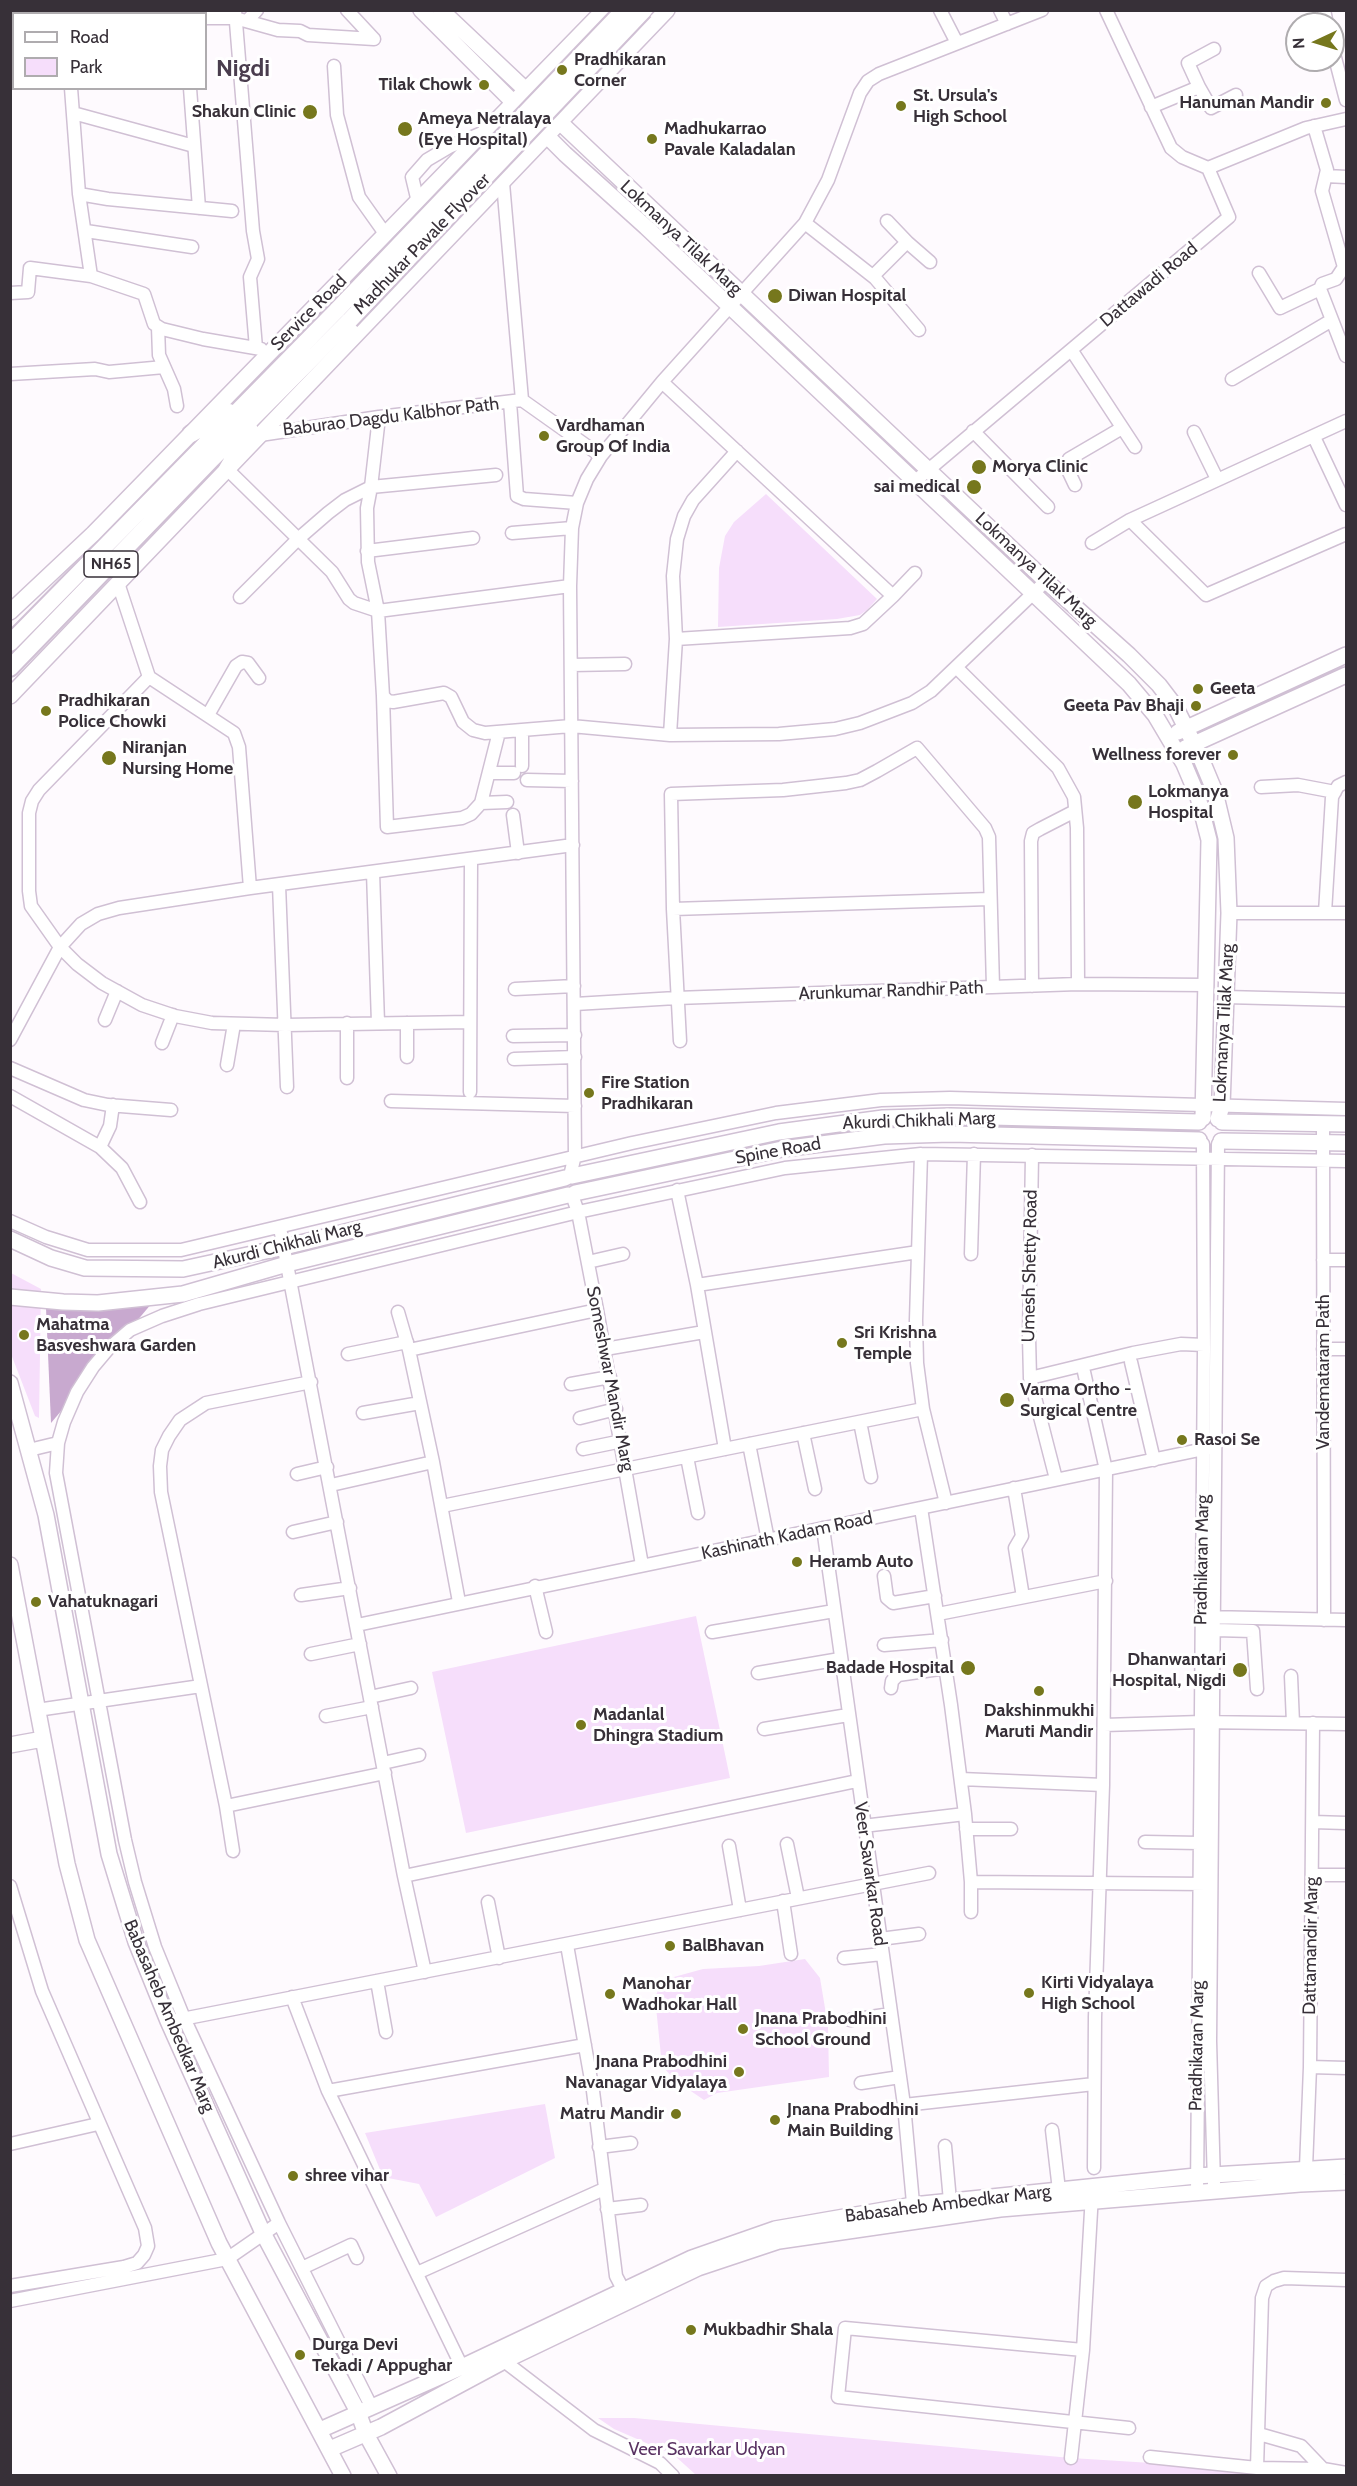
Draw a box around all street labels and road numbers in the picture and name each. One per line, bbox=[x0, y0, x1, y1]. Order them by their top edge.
street label: Madhukar Pavale Flyover bbox=[349, 169, 495, 319]
street label: Lokmanya Tilak Marg bbox=[616, 176, 746, 300]
street label: Dattawadi Road bbox=[1096, 238, 1202, 332]
street label: Service Road bbox=[267, 271, 351, 355]
street label: Baburao Dagdu Kalbhor Path bbox=[282, 393, 500, 441]
street label: Lokmanya Tilak Marg bbox=[971, 508, 1101, 632]
road number: NH65 bbox=[84, 551, 138, 577]
street label: Lokmanya Tilak Marg bbox=[1209, 943, 1239, 1103]
street label: Arunkumar Randhir Path bbox=[798, 977, 984, 1005]
street label: Akurdi Chikhali Marg bbox=[842, 1108, 996, 1134]
street label: Spine Road bbox=[733, 1133, 823, 1169]
street label: Umesh Shetty Road bbox=[1018, 1189, 1042, 1343]
street label: Akurdi Chikhali Marg bbox=[210, 1216, 364, 1274]
street label: Someshwar Mandir Marg bbox=[581, 1285, 639, 1473]
street label: Vandemataram Path bbox=[1313, 1294, 1335, 1450]
street label: Pradhikaran Marg bbox=[1190, 1495, 1214, 1625]
street label: Kashinath Kadam Road bbox=[699, 1507, 875, 1565]
street label: Veer Savarkar Road bbox=[849, 1801, 891, 1947]
street label: Dattamandir Marg bbox=[1299, 1877, 1323, 2015]
street label: Babasaheb Ambedkar Marg bbox=[119, 1916, 219, 2116]
street label: Pradhikaran Marg bbox=[1185, 1981, 1209, 2111]
street label: Babasaheb Ambedkar Marg bbox=[844, 2181, 1052, 2227]

